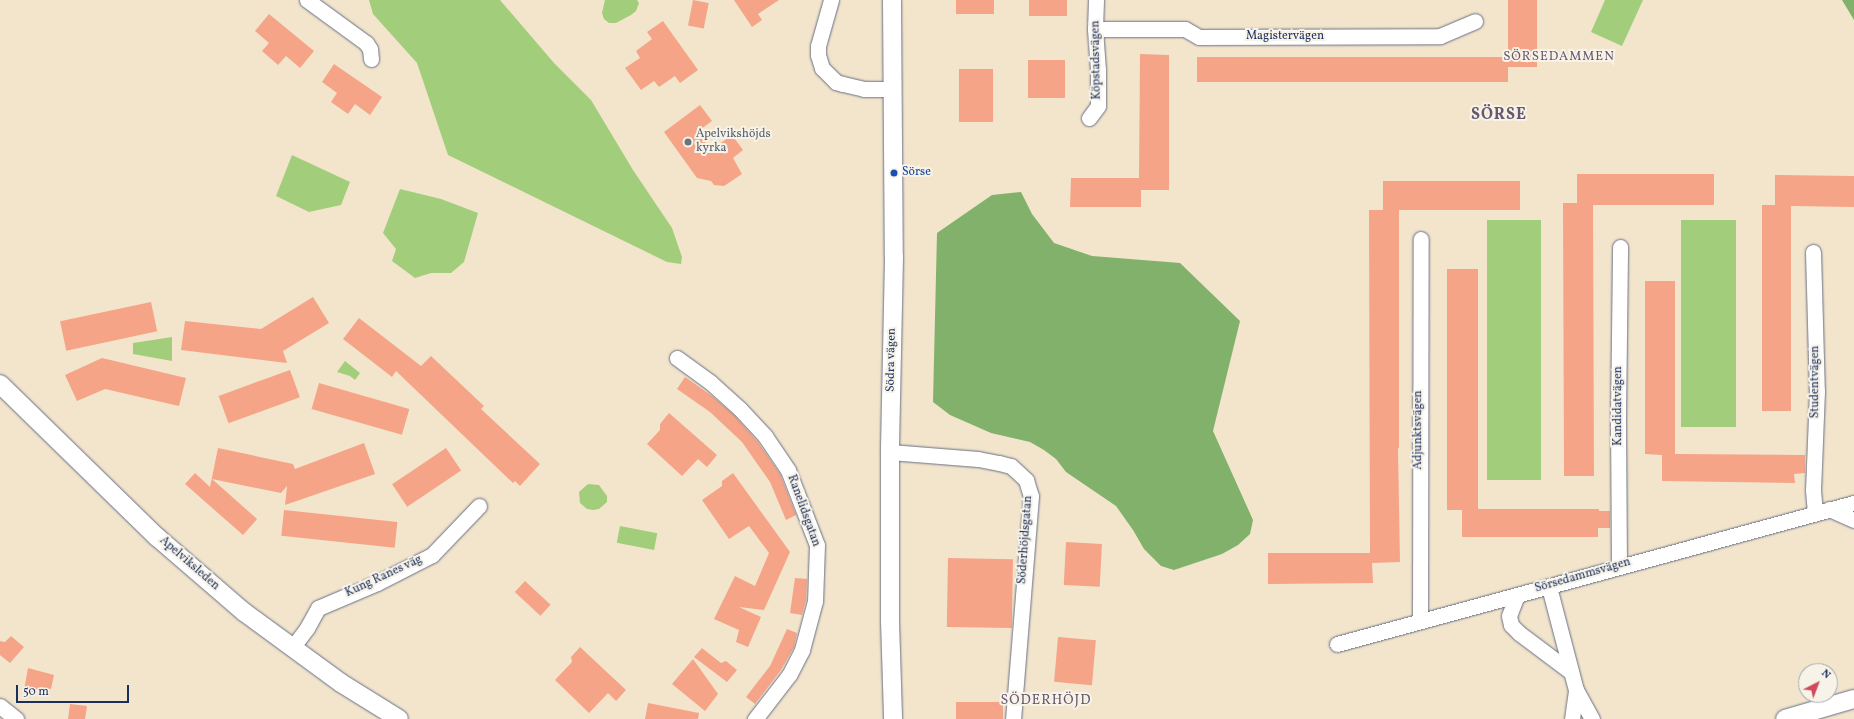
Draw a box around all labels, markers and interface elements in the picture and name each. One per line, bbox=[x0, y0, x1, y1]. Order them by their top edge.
street label: Köpstadsvägen bbox=[1089, 20, 1105, 100]
street label: Magistervägen bbox=[1246, 30, 1324, 44]
district label: SÖRSEDAMMEN bbox=[1503, 49, 1615, 65]
district label: SÖRSE bbox=[1471, 105, 1527, 125]
place label: Apelvikshöjds kyrka bbox=[696, 128, 771, 156]
marker: Apelvikshöjds kyrka bbox=[683, 137, 693, 147]
place label: Sörse bbox=[902, 166, 931, 180]
marker: Sörse bbox=[889, 168, 899, 178]
street label: Södra vägen bbox=[884, 328, 900, 392]
street label: Studentvägen bbox=[1809, 346, 1823, 418]
street label: Kandidatvägen bbox=[1612, 366, 1626, 446]
street label: Adjunktsvägen bbox=[1412, 390, 1426, 470]
street label: Ranelidsgatan bbox=[783, 473, 823, 549]
street label: Söderhöjdsgatan bbox=[1016, 495, 1036, 585]
street label: Apelviksleden bbox=[156, 534, 222, 594]
street label: Kung Ranes väg bbox=[343, 553, 425, 601]
street label: Sörsedammsvägen bbox=[1533, 555, 1633, 597]
north arrow bbox=[1798, 663, 1838, 703]
text: N bbox=[1818, 666, 1834, 683]
scale bar bbox=[18, 677, 131, 703]
text: 50 m bbox=[23, 684, 49, 700]
district label: SÖDERHÖJD bbox=[1001, 693, 1091, 709]

